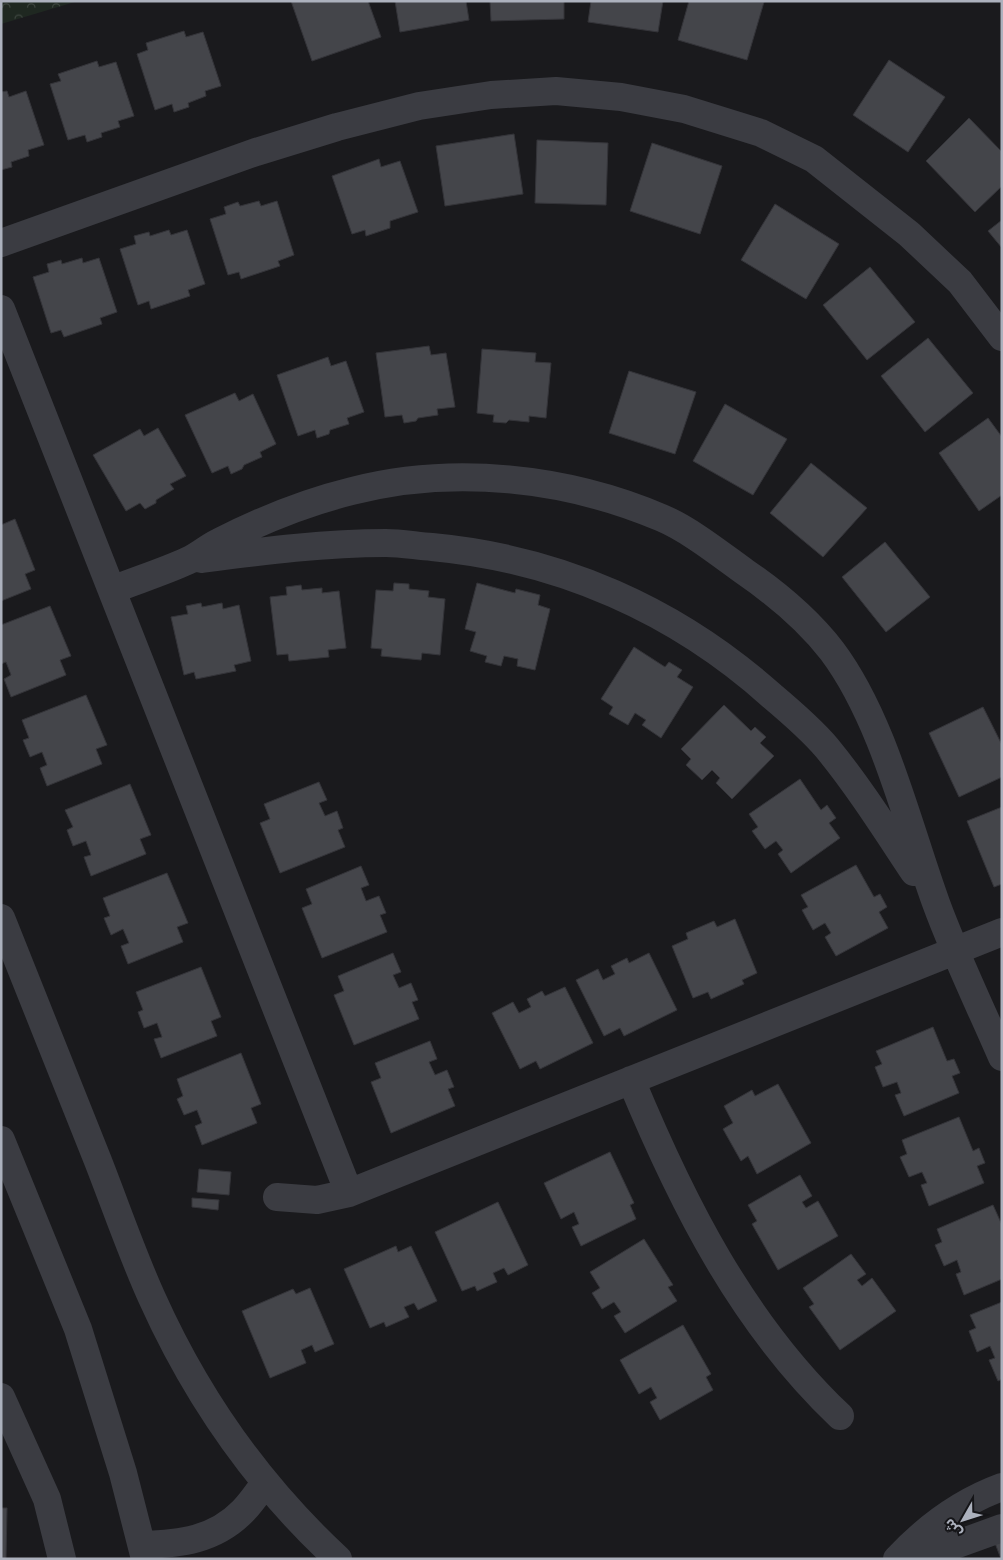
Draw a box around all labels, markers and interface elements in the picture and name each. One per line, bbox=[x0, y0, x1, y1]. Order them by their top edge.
north arrow bbox=[938, 1495, 988, 1545]
text: ش bbox=[941, 1516, 965, 1541]

